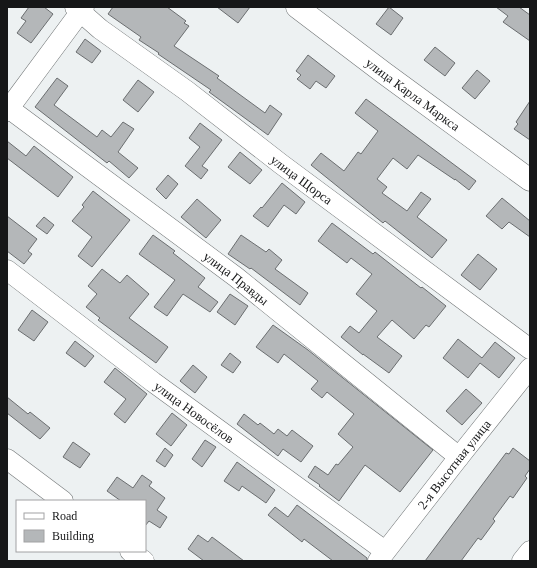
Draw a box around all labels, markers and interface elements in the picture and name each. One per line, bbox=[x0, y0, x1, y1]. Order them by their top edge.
street label: улица Карла Маркса bbox=[363, 54, 463, 134]
street label: улица Щорса bbox=[268, 151, 336, 207]
street label: улица Правды bbox=[201, 248, 272, 308]
street label: улица Новосёлов bbox=[151, 378, 237, 446]
street label: 2-я Высотная улица bbox=[414, 416, 494, 512]
legend bbox=[16, 500, 146, 552]
text: Road bbox=[52, 509, 77, 523]
text: Building bbox=[52, 529, 94, 543]

